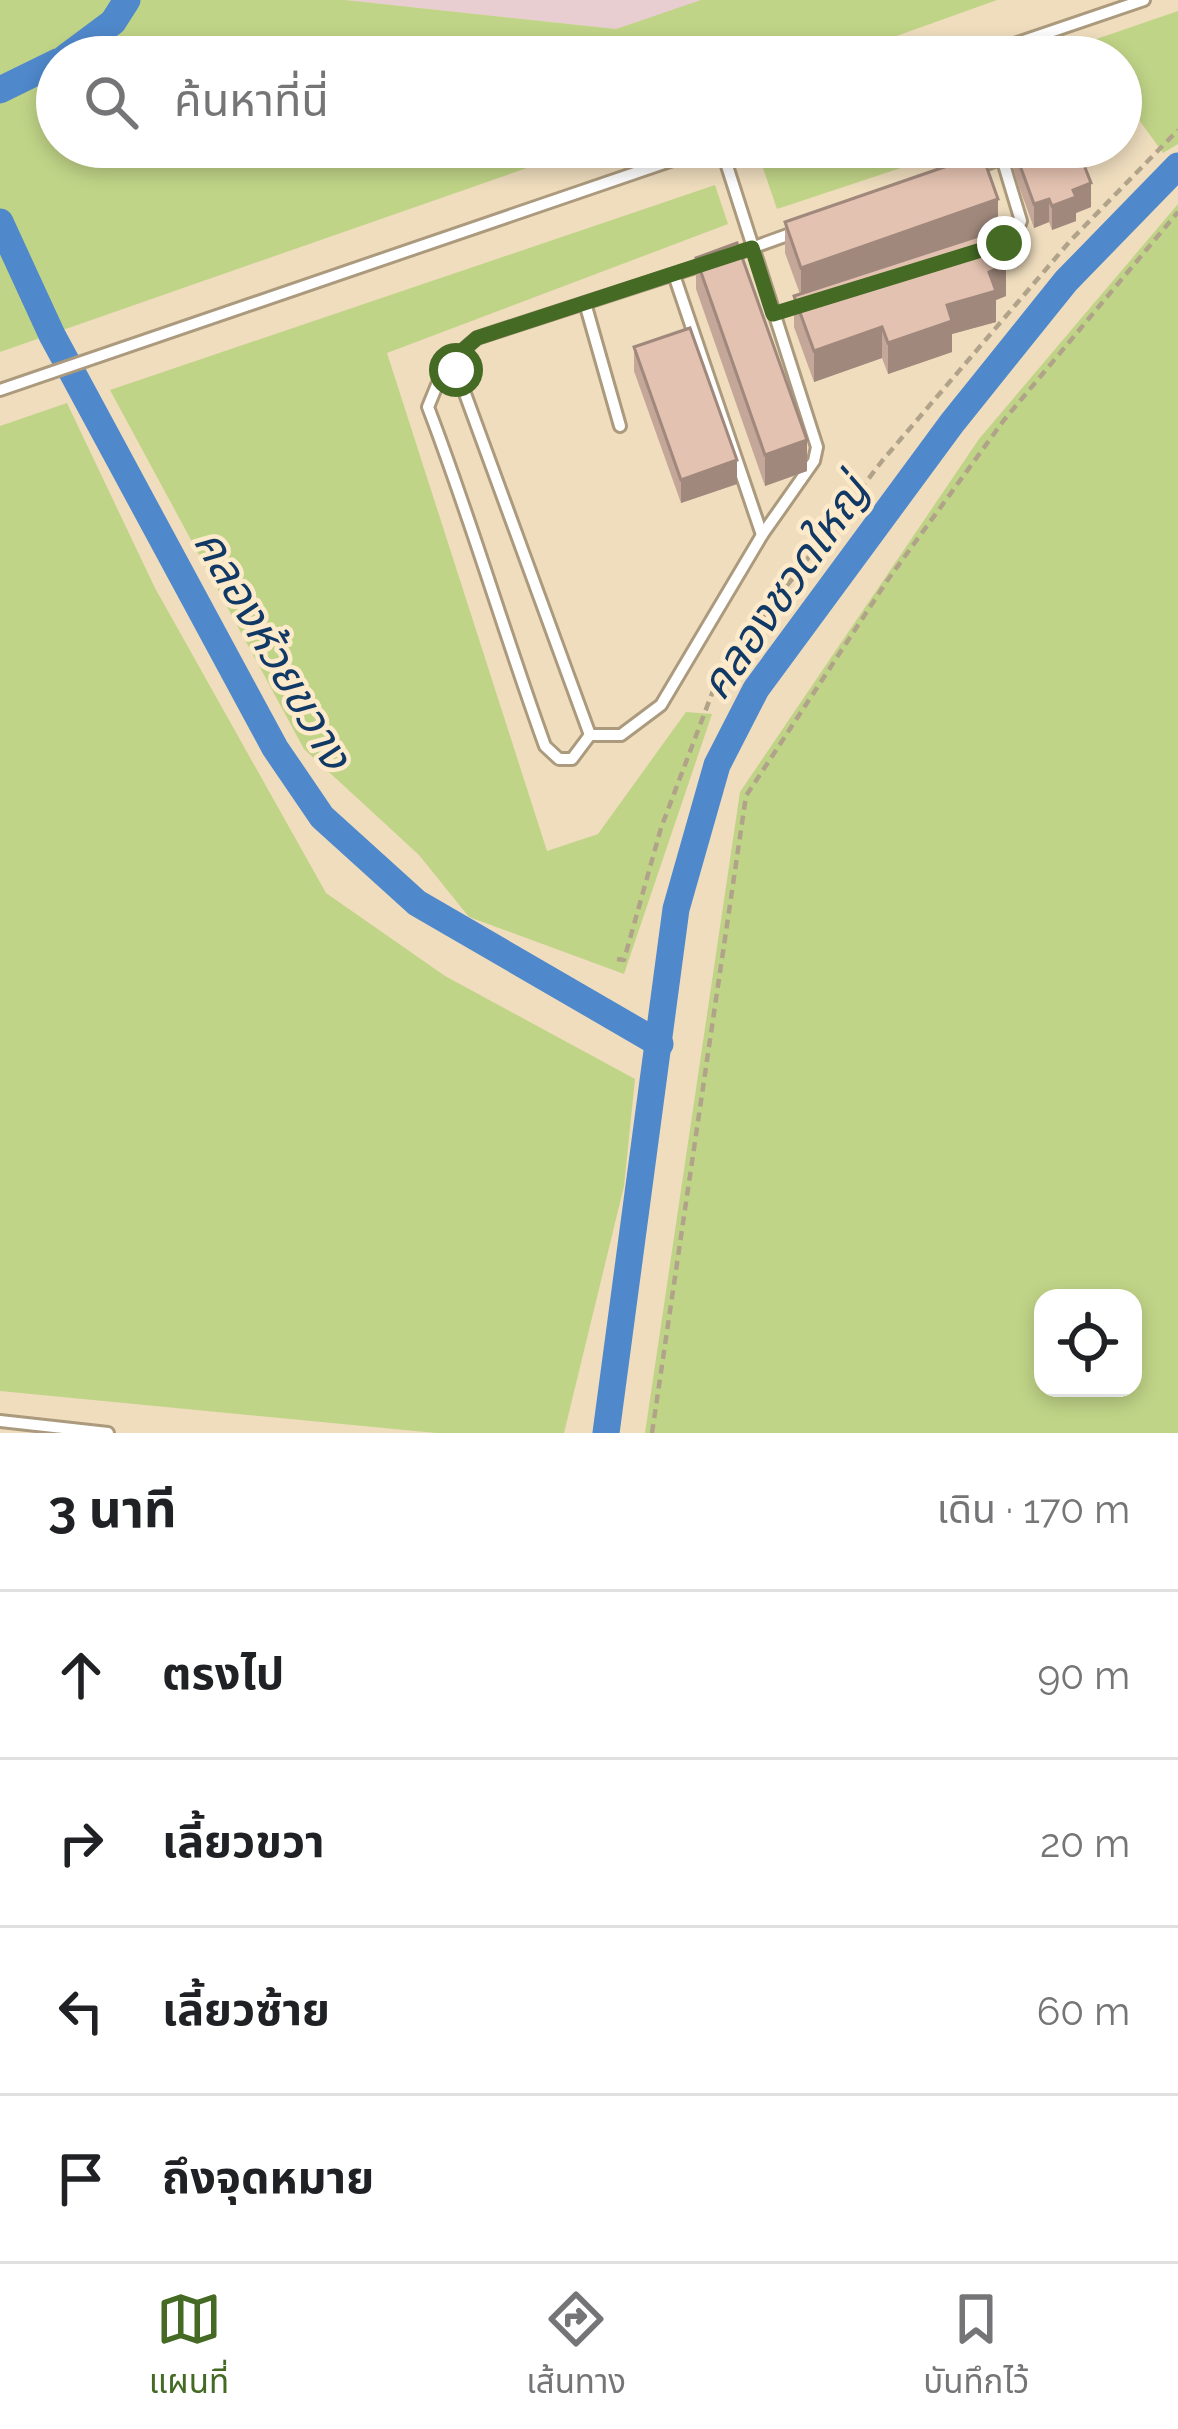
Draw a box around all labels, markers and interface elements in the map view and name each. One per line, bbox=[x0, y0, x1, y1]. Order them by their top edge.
search box bbox=[36, 36, 1142, 168]
icon: search bbox=[78, 69, 144, 135]
text: ค้นหาที่นี่ bbox=[174, 74, 329, 127]
route end bbox=[977, 216, 1031, 270]
route start bbox=[429, 343, 483, 397]
water label: คลองชวดใหญ่ bbox=[688, 462, 883, 709]
water label: คลองห้วยขวาง bbox=[183, 520, 364, 780]
map controls bbox=[1034, 1289, 1142, 1397]
button: locate bbox=[1034, 1289, 1142, 1397]
text: 3 นาที bbox=[48, 1479, 177, 1539]
text: เดิน · 170 m bbox=[937, 1486, 1130, 1532]
icon: ahead bbox=[48, 1642, 114, 1708]
text: ตรงไป bbox=[162, 1647, 284, 1700]
text: 90 m bbox=[1037, 1652, 1130, 1698]
icon: right bbox=[48, 1810, 114, 1876]
text: เลี้ยวขวา bbox=[162, 1815, 325, 1868]
text: 20 m bbox=[1040, 1820, 1130, 1866]
icon: left bbox=[48, 1978, 114, 2044]
text: เลี้ยวซ้าย bbox=[162, 1983, 330, 2036]
text: 60 m bbox=[1037, 1988, 1130, 2034]
icon: arrive bbox=[48, 2146, 114, 2212]
text: ถึงจุดหมาย bbox=[162, 2151, 374, 2204]
tab: แผนที่ bbox=[149, 2286, 229, 2408]
tab: เส้นทาง bbox=[526, 2286, 626, 2408]
tab: บันทึกไว้ bbox=[923, 2286, 1029, 2408]

